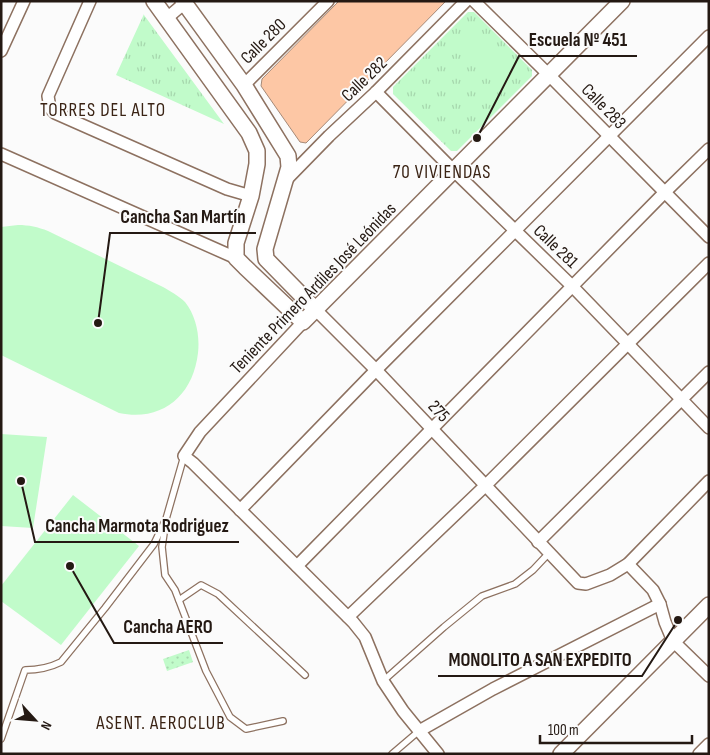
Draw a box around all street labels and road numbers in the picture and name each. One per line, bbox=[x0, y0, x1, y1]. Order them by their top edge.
street label: Calle 280 bbox=[236, 14, 290, 68]
street label: Calle 282 bbox=[337, 53, 391, 106]
street label: Calle 283 bbox=[577, 79, 630, 133]
street label: Teniente Primero Ardiles José Leónidas bbox=[226, 198, 401, 378]
street label: Calle 281 bbox=[529, 220, 583, 273]
street label: 275 bbox=[424, 396, 454, 426]

